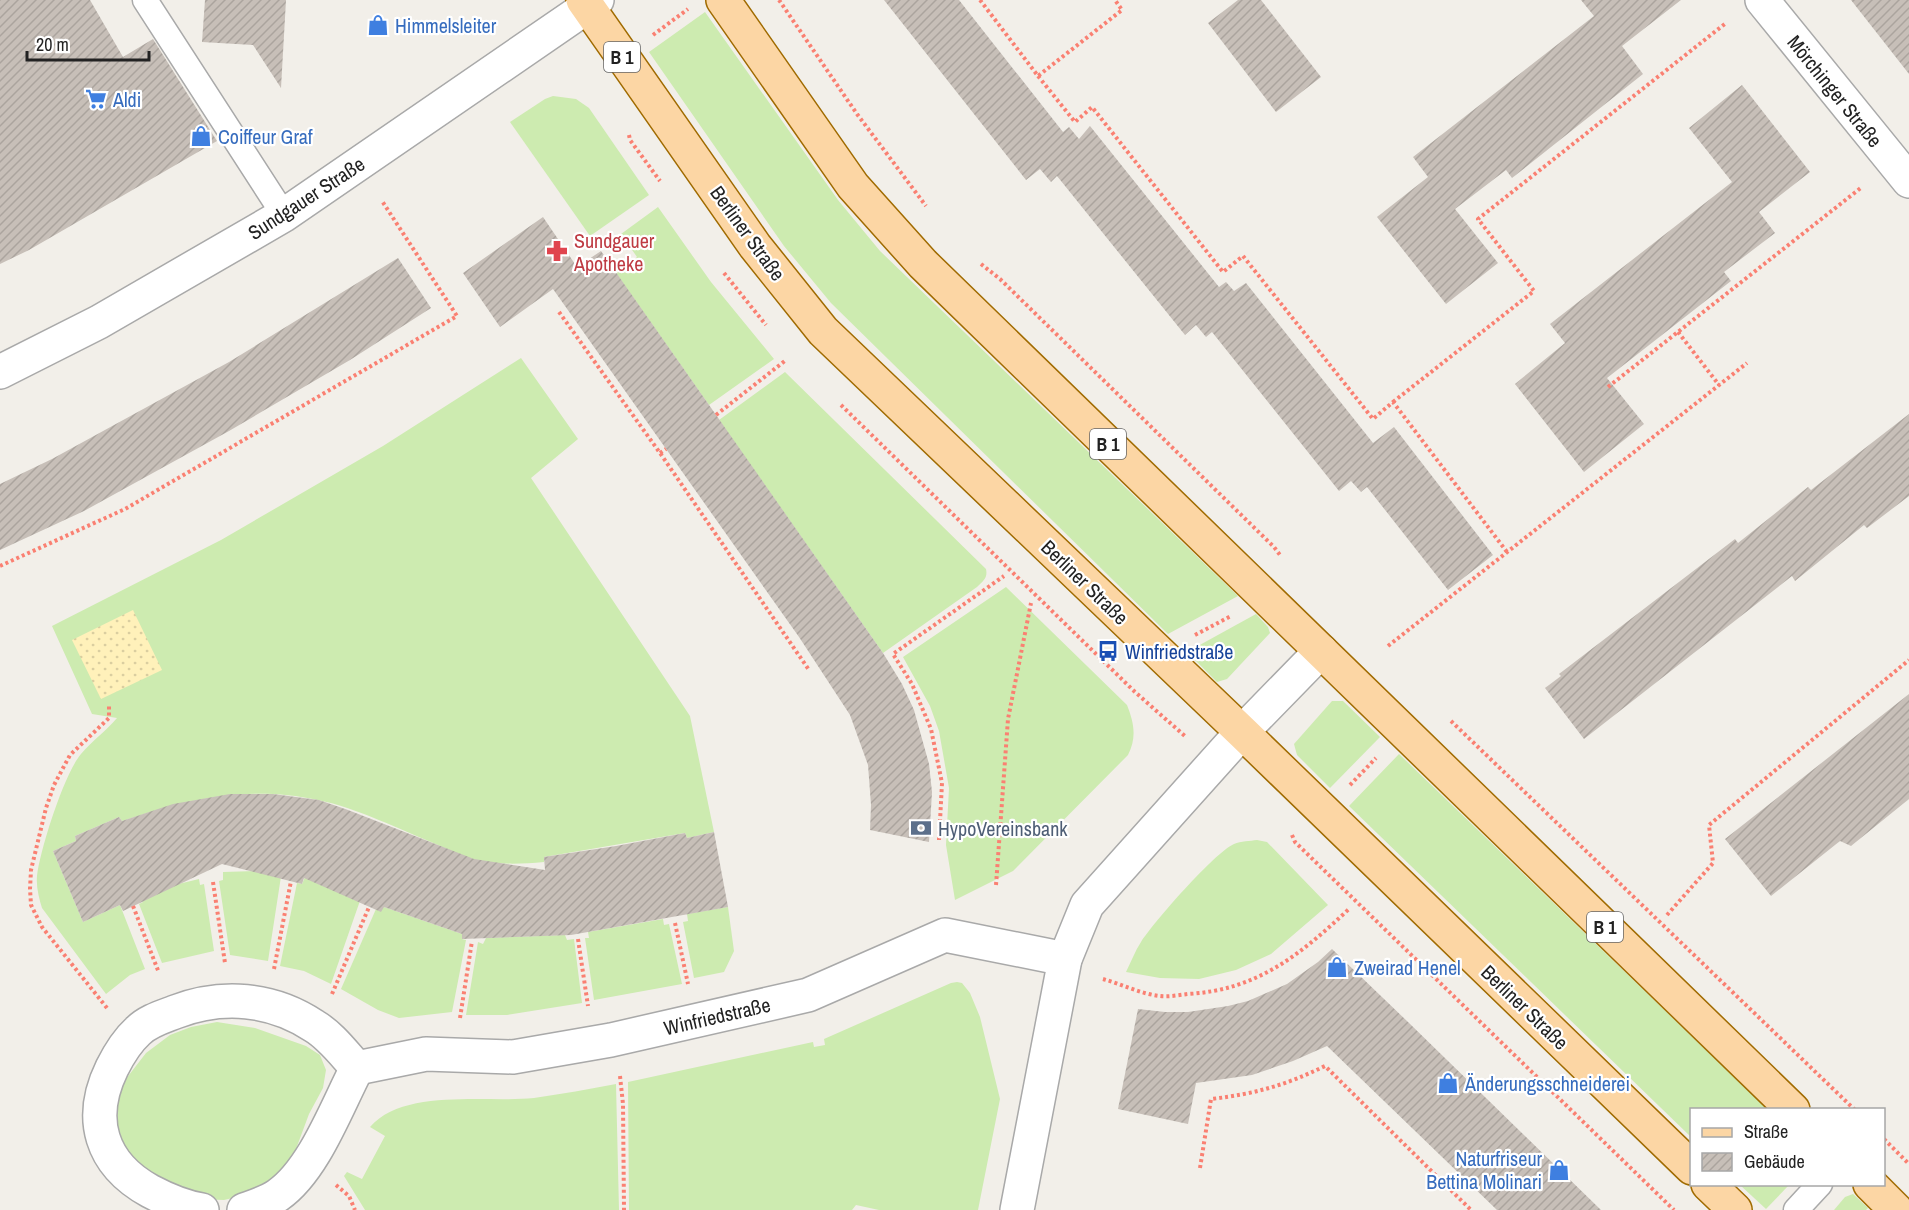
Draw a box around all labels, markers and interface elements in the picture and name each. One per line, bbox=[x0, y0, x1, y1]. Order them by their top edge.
place label: Himmelsleiter bbox=[395, 12, 497, 39]
shop icon: Himmelsleiter bbox=[366, 13, 390, 37]
scale bar bbox=[27, 24, 148, 62]
street label: Mörchinger Straße bbox=[1781, 29, 1889, 153]
text: 20 m bbox=[36, 32, 69, 57]
road number: B 1 bbox=[604, 42, 640, 72]
place label: Aldi bbox=[112, 86, 141, 113]
supermarket icon: Aldi bbox=[84, 87, 108, 111]
place label: Coiffeur Graf bbox=[218, 123, 313, 150]
shop icon: Coiffeur Graf bbox=[189, 124, 213, 148]
street label: Sundgauer Straße bbox=[242, 150, 370, 246]
street label: Berliner Straße bbox=[704, 180, 792, 286]
place label: Sundgauer Apotheke bbox=[573, 227, 655, 277]
pharmacy icon: Sundgauer Apotheke bbox=[545, 239, 569, 263]
road number: B 1 bbox=[1090, 429, 1126, 459]
street label: Berliner Straße bbox=[1036, 534, 1134, 630]
place label: Winfriedstraße bbox=[1125, 638, 1233, 665]
bus stop icon: Winfriedstraße bbox=[1096, 639, 1120, 663]
place label: HypoVereinsbank bbox=[938, 815, 1068, 842]
bank icon: HypoVereinsbank bbox=[909, 816, 933, 840]
road number: B 1 bbox=[1587, 912, 1623, 942]
place label: Zweirad Henel bbox=[1354, 954, 1461, 981]
shop icon: Zweirad Henel bbox=[1325, 955, 1349, 979]
street label: Berliner Straße bbox=[1476, 959, 1574, 1055]
street label: Winfriedstraße bbox=[661, 991, 773, 1041]
place label: Änderungsschneiderei bbox=[1464, 1070, 1630, 1097]
shop icon: Änderungsschneiderei bbox=[1436, 1071, 1460, 1095]
legend bbox=[1690, 1108, 1885, 1186]
text: Straße bbox=[1744, 1119, 1788, 1144]
place label: Naturfriseur Bettina Molinari bbox=[1426, 1145, 1543, 1195]
text: Gebäude bbox=[1744, 1149, 1805, 1174]
shop icon: Naturfriseur Bettina Molinari bbox=[1547, 1158, 1571, 1182]

